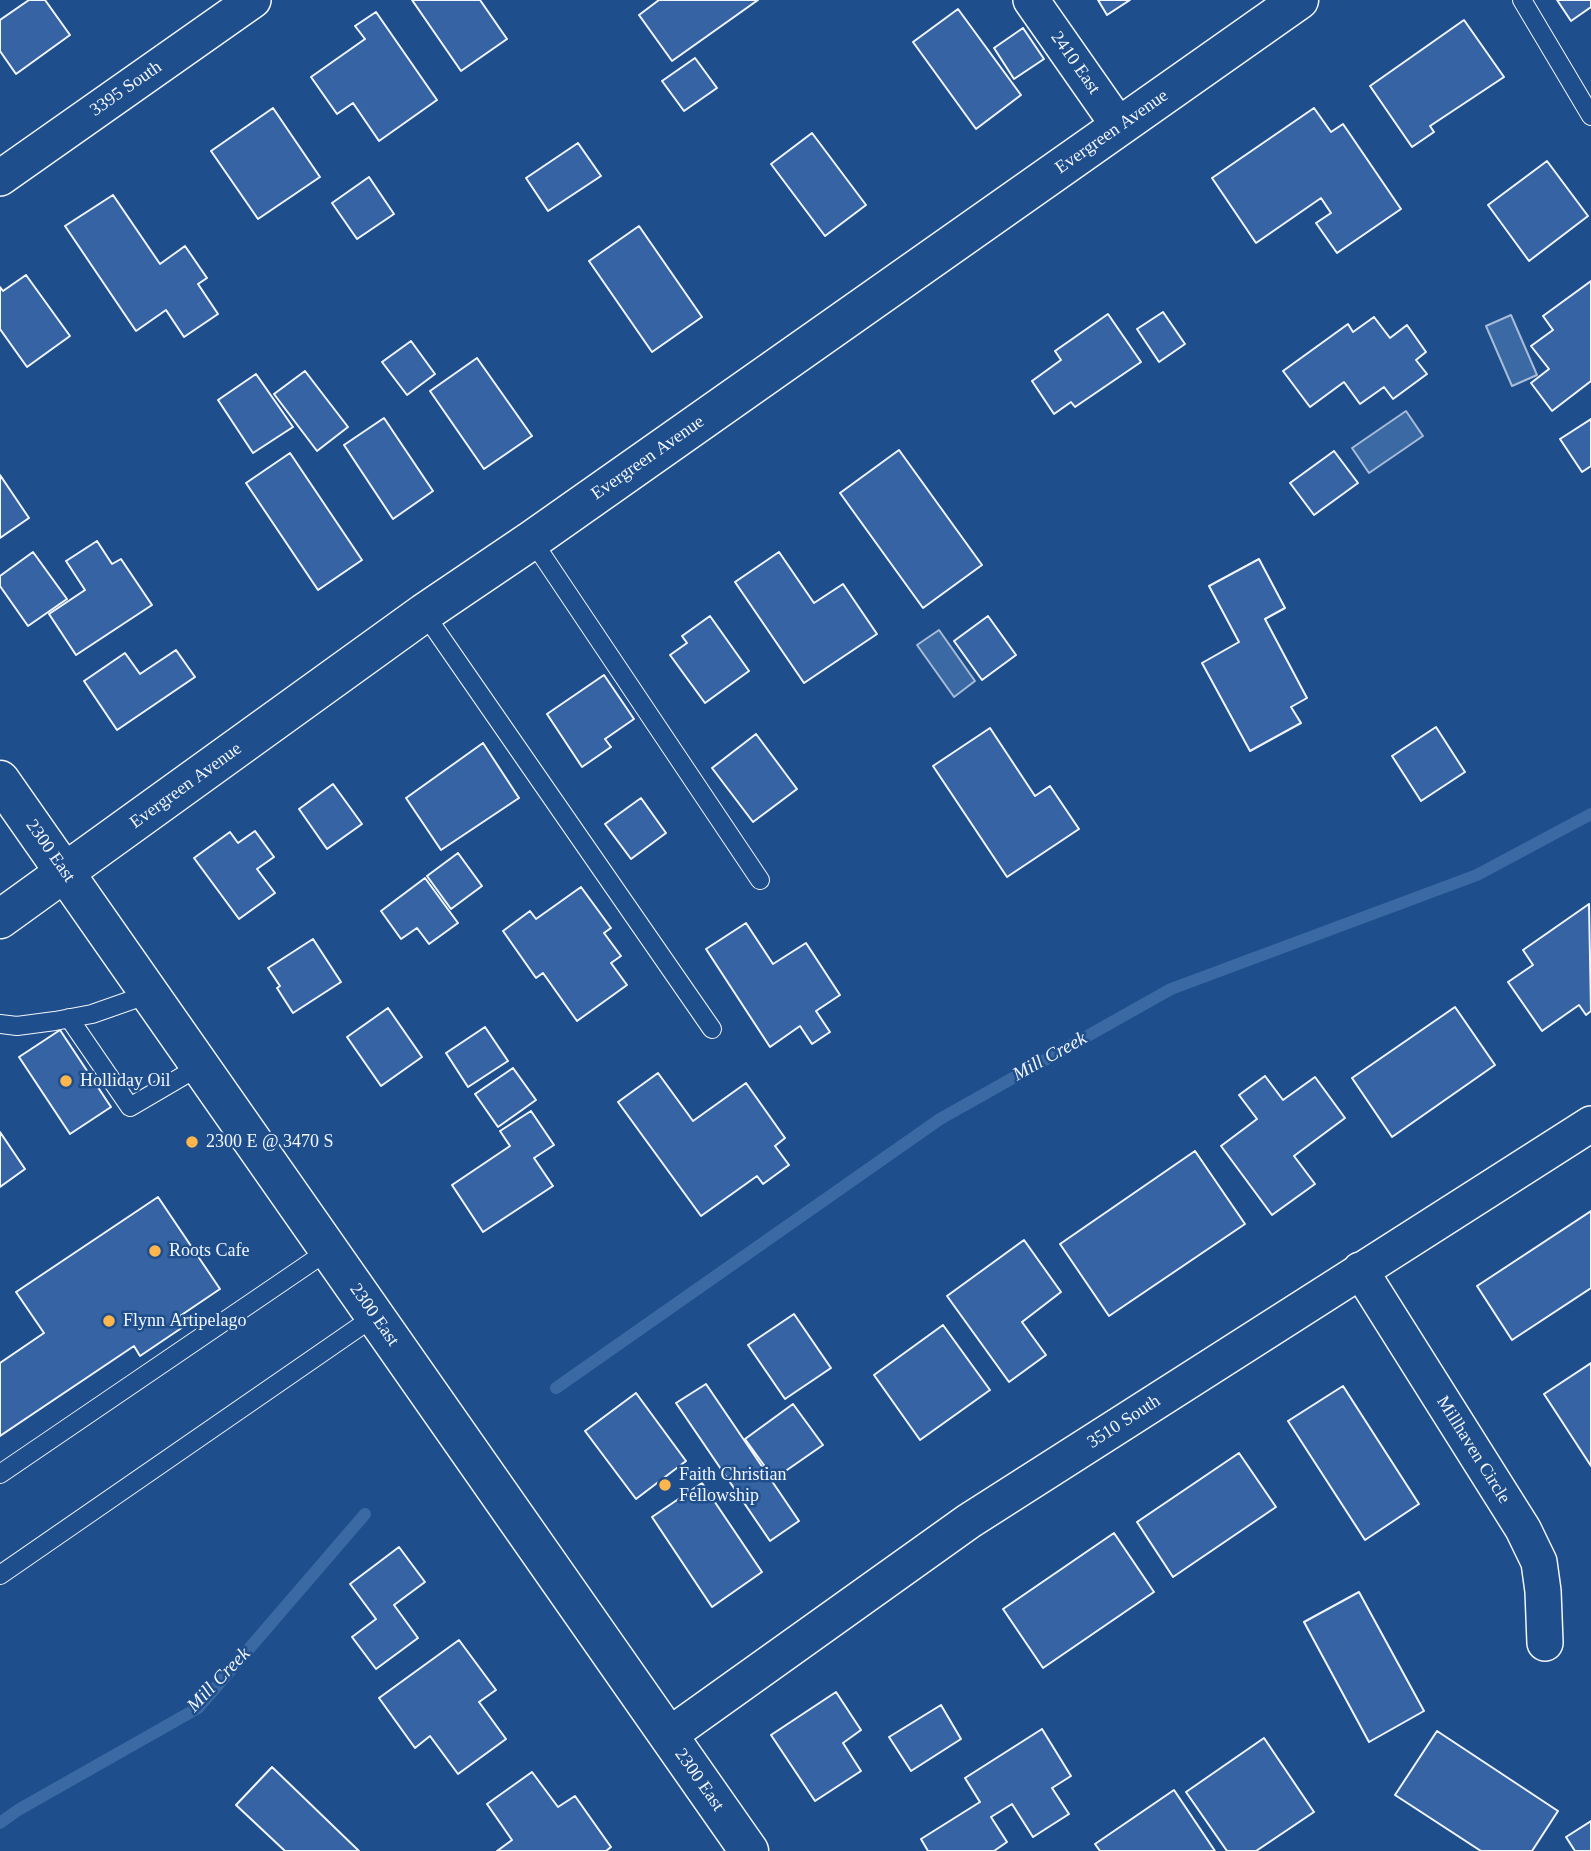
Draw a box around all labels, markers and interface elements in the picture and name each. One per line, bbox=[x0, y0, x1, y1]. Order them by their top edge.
street label: 2410 East bbox=[1046, 28, 1104, 98]
street label: 3395 South bbox=[86, 56, 166, 122]
street label: Evergreen Avenue bbox=[1051, 85, 1173, 179]
street label: Evergreen Avenue bbox=[587, 411, 709, 505]
street label: Evergreen Avenue bbox=[126, 738, 246, 834]
street label: 2300 East bbox=[21, 816, 79, 886]
water label: Mill Creek bbox=[1009, 1027, 1091, 1087]
place label: Holliday Oil bbox=[80, 1070, 170, 1092]
marker: Holliday Oil bbox=[58, 1073, 74, 1089]
place label: 2300 E @ 3470 S bbox=[206, 1131, 334, 1153]
marker: 2300 E @ 3470 S bbox=[184, 1134, 200, 1150]
place label: Roots Cafe bbox=[169, 1240, 249, 1262]
marker: Roots Cafe bbox=[147, 1243, 163, 1259]
street label: 2300 East bbox=[345, 1280, 403, 1350]
place label: Flynn Artipelago bbox=[123, 1310, 246, 1332]
marker: Flynn Artipelago bbox=[101, 1313, 117, 1329]
street label: 3510 South bbox=[1084, 1390, 1164, 1454]
street label: Millhaven Circle bbox=[1431, 1392, 1515, 1508]
place label: Faith Christian Fellowship bbox=[679, 1464, 786, 1506]
marker: Faith Christian Fellowship bbox=[657, 1477, 673, 1493]
water label: Mill Creek bbox=[183, 1643, 255, 1717]
street label: 2300 East bbox=[670, 1745, 728, 1815]

